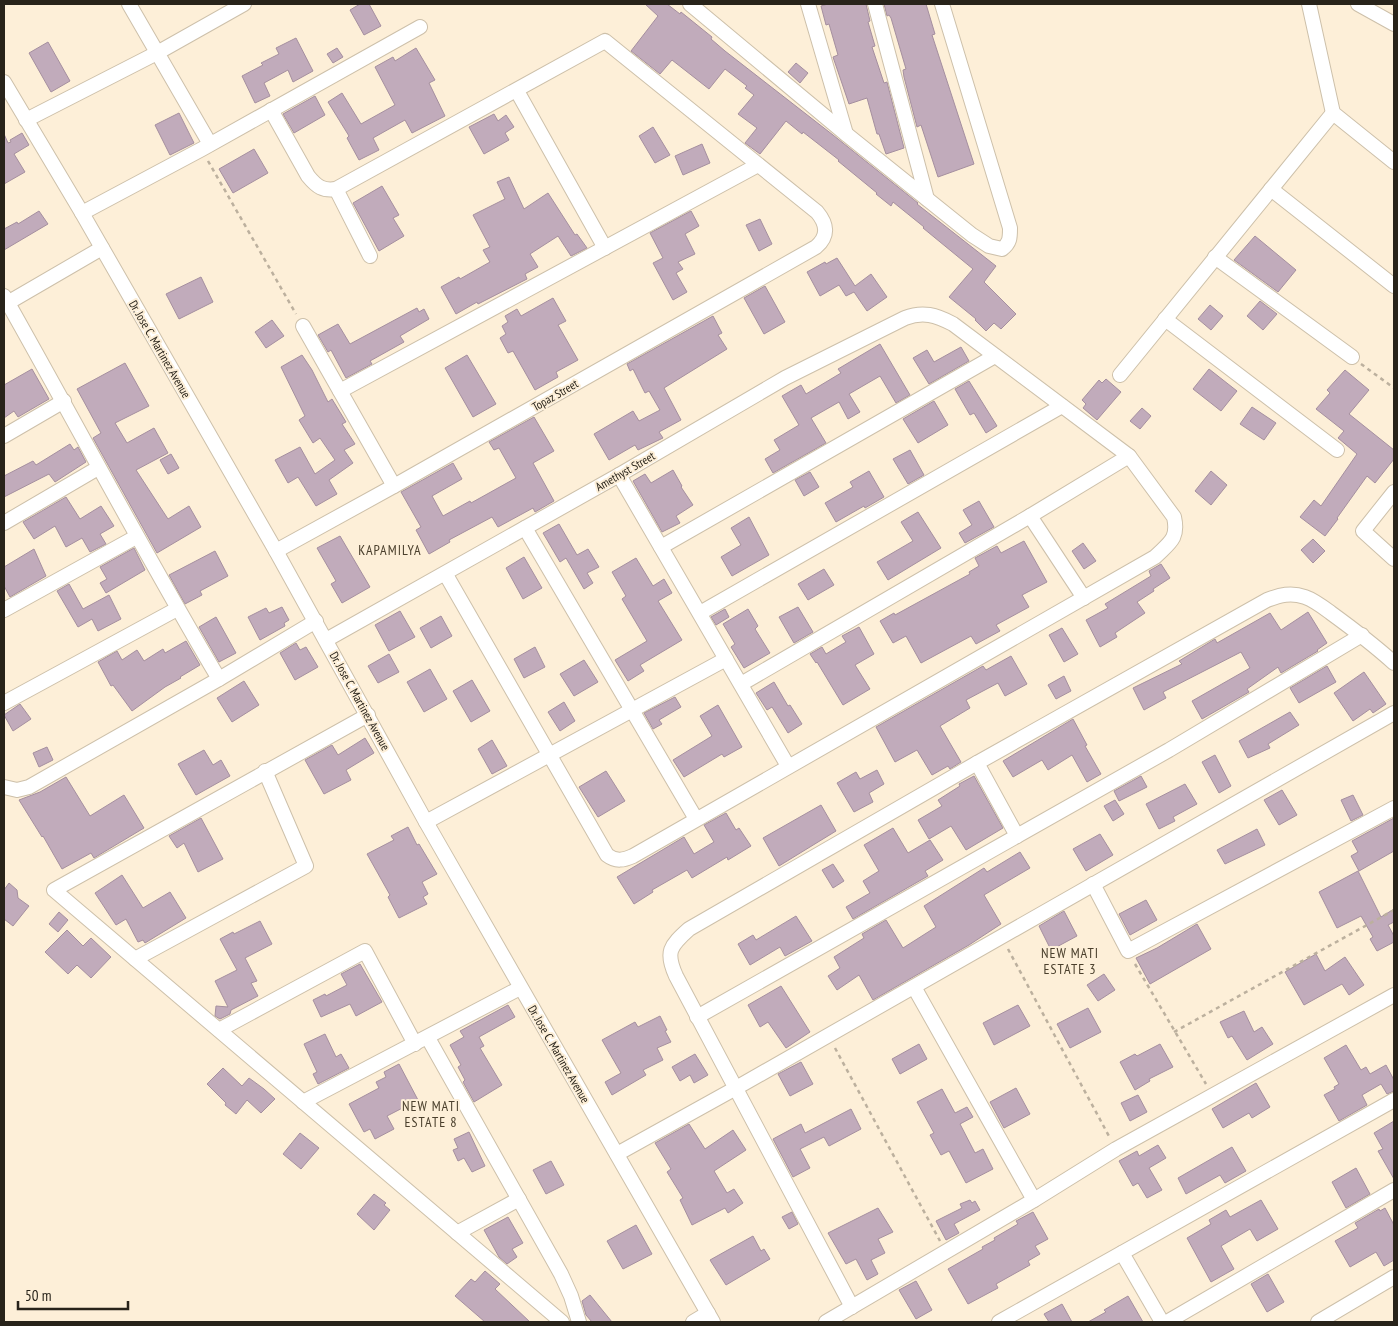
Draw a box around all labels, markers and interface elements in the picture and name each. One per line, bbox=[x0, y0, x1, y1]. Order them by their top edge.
street label: Dr. Jose C. Martinez Avenue bbox=[126, 297, 194, 401]
street label: Topaz Street bbox=[529, 375, 581, 414]
street label: Amethyst Street bbox=[593, 448, 658, 494]
district label: KAPAMILYA bbox=[358, 541, 422, 559]
street label: Dr. Jose C. Martinez Avenue bbox=[327, 649, 393, 753]
district label: NEW MATI ESTATE 3 bbox=[1041, 944, 1099, 978]
street label: Dr. Jose C. Martinez Avenue bbox=[525, 1002, 593, 1106]
district label: NEW MATI ESTATE 8 bbox=[402, 1097, 460, 1131]
scale bar bbox=[18, 1278, 128, 1310]
text: 50 m bbox=[25, 1286, 51, 1305]

